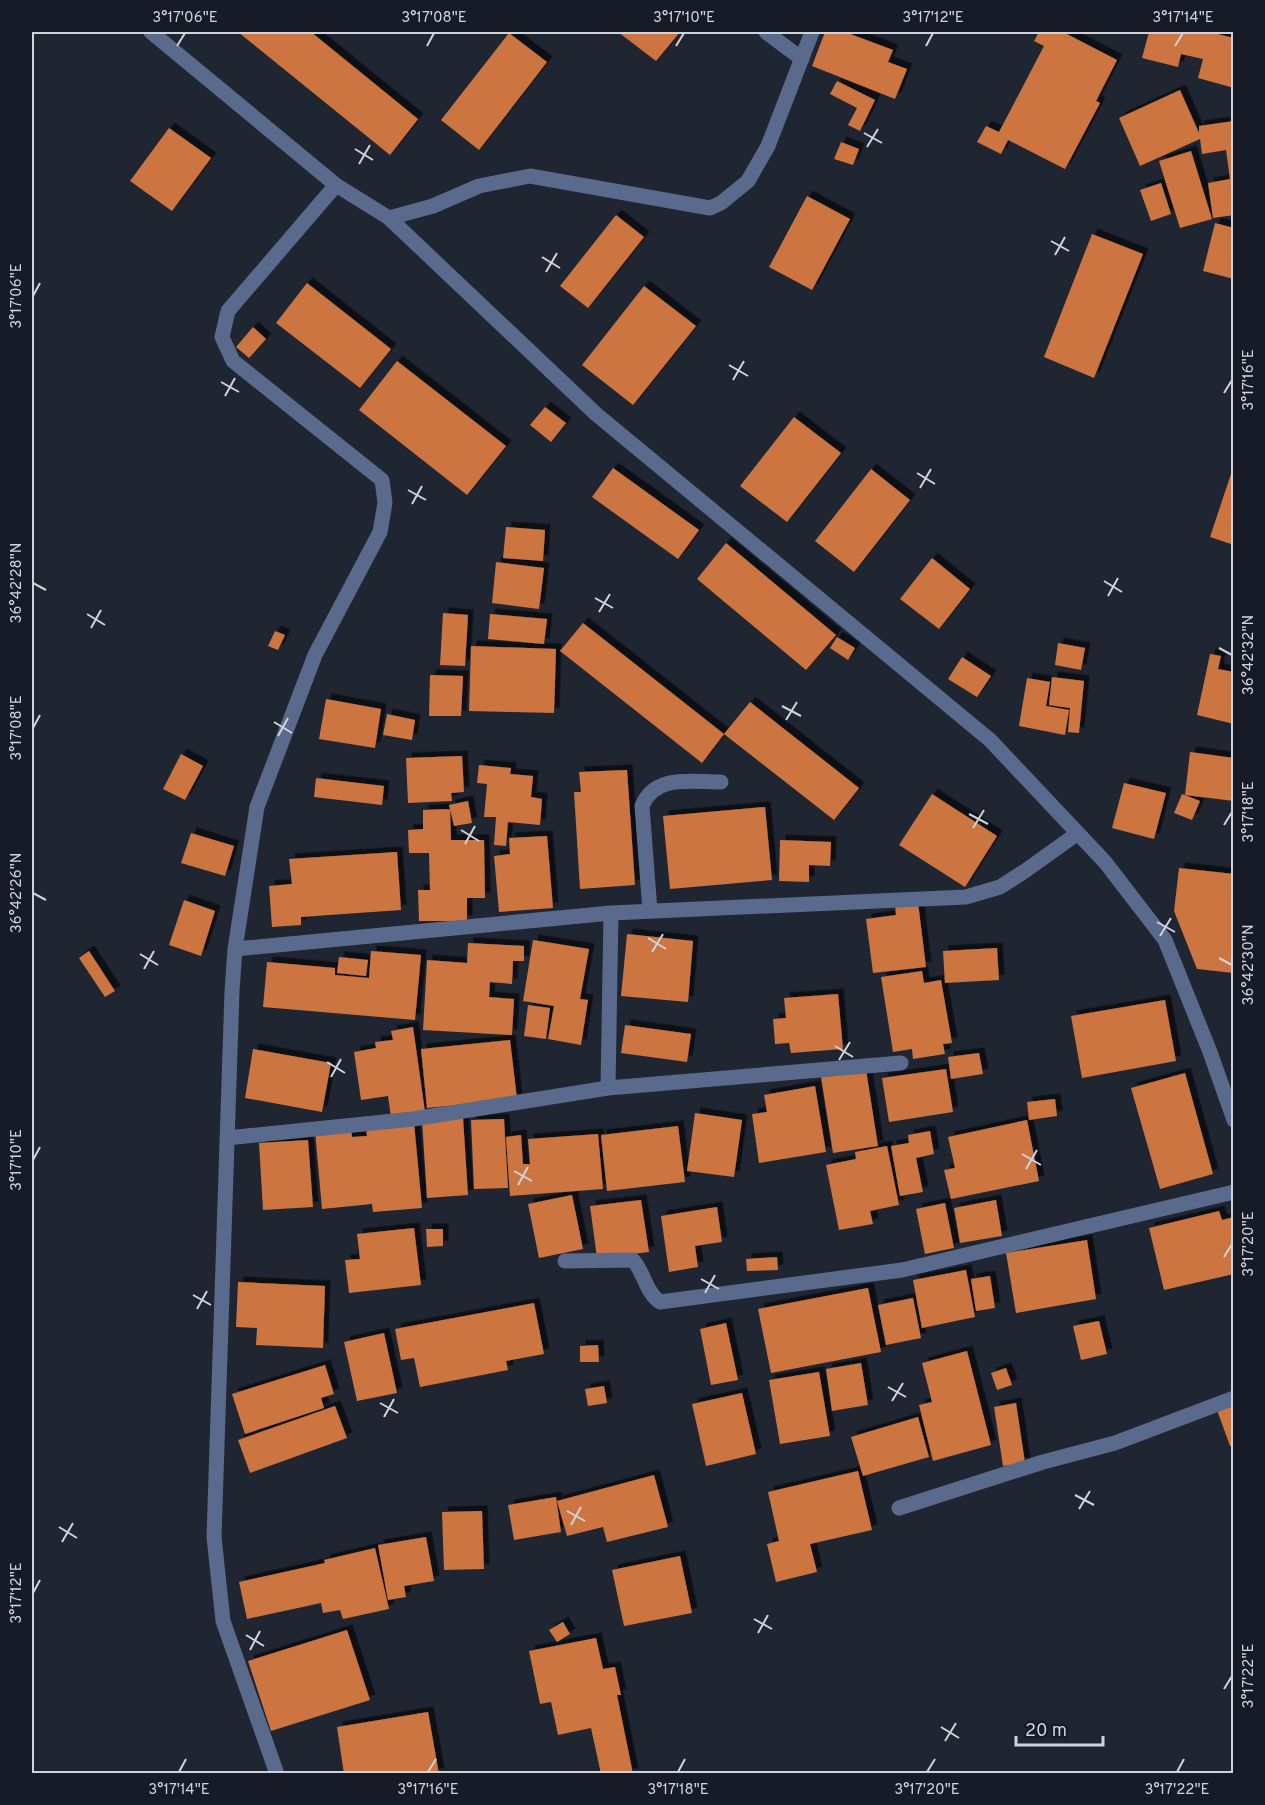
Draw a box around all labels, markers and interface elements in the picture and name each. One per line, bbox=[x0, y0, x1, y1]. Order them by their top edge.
text: 3°17'06"E bbox=[152, 9, 218, 28]
text: 3°17'08"E bbox=[401, 9, 467, 28]
text: 3°17'10"E bbox=[653, 9, 715, 28]
text: 3°17'12"E bbox=[902, 9, 964, 28]
text: 3°17'14"E bbox=[1152, 9, 1214, 28]
text: 3°17'06"E bbox=[8, 263, 27, 329]
text: 3°17'16"E bbox=[1240, 349, 1259, 411]
text: 36°42'28"N bbox=[8, 543, 27, 623]
text: 36°42'32"N bbox=[1240, 615, 1259, 695]
text: 3°17'08"E bbox=[8, 695, 27, 761]
text: 3°17'18"E bbox=[1240, 781, 1259, 843]
text: 36°42'26"N bbox=[8, 853, 27, 933]
text: 36°42'30"N bbox=[1240, 925, 1259, 1006]
text: 3°17'10"E bbox=[8, 1129, 27, 1191]
text: 3°17'20"E bbox=[1240, 1211, 1259, 1277]
text: 3°17'12"E bbox=[8, 1562, 27, 1624]
text: 3°17'22"E bbox=[1240, 1643, 1259, 1709]
scale bar bbox=[1016, 1709, 1103, 1747]
text: 20 m bbox=[1025, 1720, 1067, 1743]
text: 3°17'14"E bbox=[148, 1781, 210, 1800]
text: 3°17'16"E bbox=[397, 1781, 459, 1800]
text: 3°17'18"E bbox=[647, 1781, 709, 1800]
text: 3°17'20"E bbox=[894, 1781, 960, 1800]
text: 3°17'22"E bbox=[1144, 1781, 1210, 1800]

